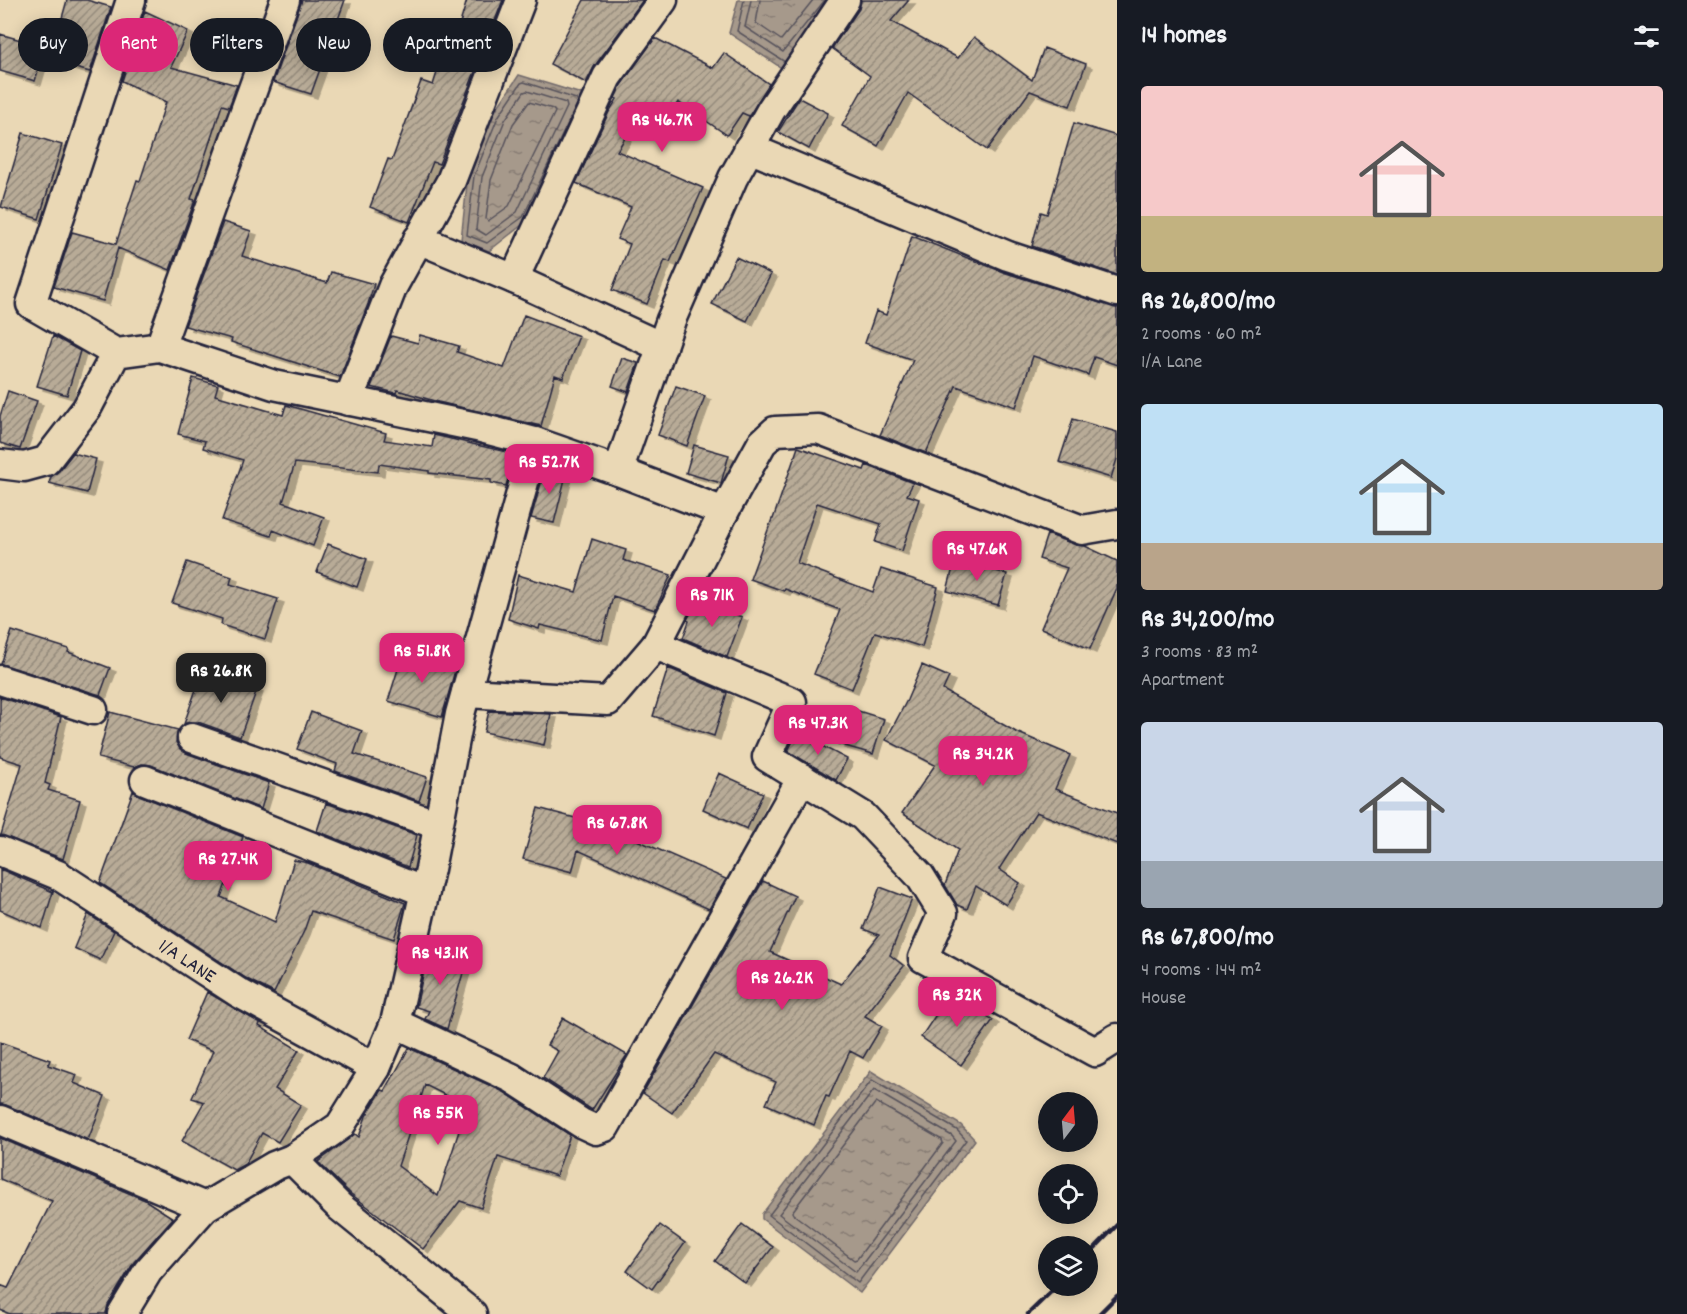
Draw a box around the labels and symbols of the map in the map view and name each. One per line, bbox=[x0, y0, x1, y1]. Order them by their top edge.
pin: Rs 46.7K bbox=[600, 102, 724, 153]
pin: Rs 52.7K bbox=[487, 444, 611, 495]
pin: Rs 47.6K bbox=[915, 531, 1039, 582]
pin: Rs 71K bbox=[663, 577, 761, 628]
pin: Rs 51.8K bbox=[360, 633, 484, 684]
pin: Rs 26.8K bbox=[159, 653, 283, 704]
pin: Rs 47.3K bbox=[756, 705, 880, 756]
pin: Rs 34.2K bbox=[921, 736, 1045, 787]
pin: Rs 67.8K bbox=[555, 805, 679, 856]
pin: Rs 27.4K bbox=[166, 841, 290, 892]
street label: 1/A LANE bbox=[152, 933, 221, 991]
pin: Rs 43.1K bbox=[378, 935, 502, 986]
pin: Rs 26.2K bbox=[720, 960, 844, 1011]
pin: Rs 32K bbox=[908, 977, 1006, 1028]
north arrow bbox=[1038, 1092, 1098, 1152]
pin: Rs 55K bbox=[389, 1095, 487, 1146]

